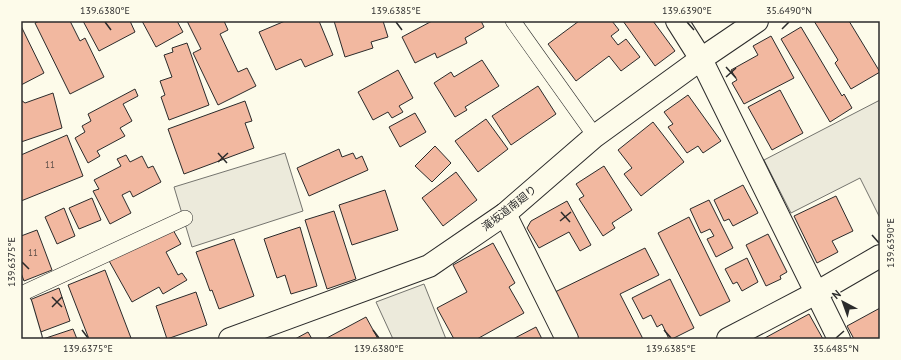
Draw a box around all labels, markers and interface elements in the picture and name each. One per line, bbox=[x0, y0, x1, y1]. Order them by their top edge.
text: 139.6380°E bbox=[80, 4, 130, 17]
text: 139.6385°E bbox=[371, 4, 421, 17]
text: 139.6390°E bbox=[662, 4, 712, 17]
text: 35.6490°N bbox=[766, 4, 812, 17]
house number: 11 bbox=[45, 159, 55, 170]
street label: 滝坂道南廻り bbox=[479, 182, 539, 234]
text: 139.6390°E bbox=[884, 218, 897, 268]
text: 139.6375°E bbox=[5, 237, 18, 287]
house number: 11 bbox=[28, 247, 38, 258]
north arrow bbox=[823, 282, 863, 322]
text: N bbox=[829, 287, 844, 302]
text: 139.6375°E bbox=[63, 342, 113, 355]
text: 139.6380°E bbox=[354, 342, 404, 355]
text: 139.6385°E bbox=[646, 342, 696, 355]
text: 35.6485°N bbox=[813, 342, 859, 355]

